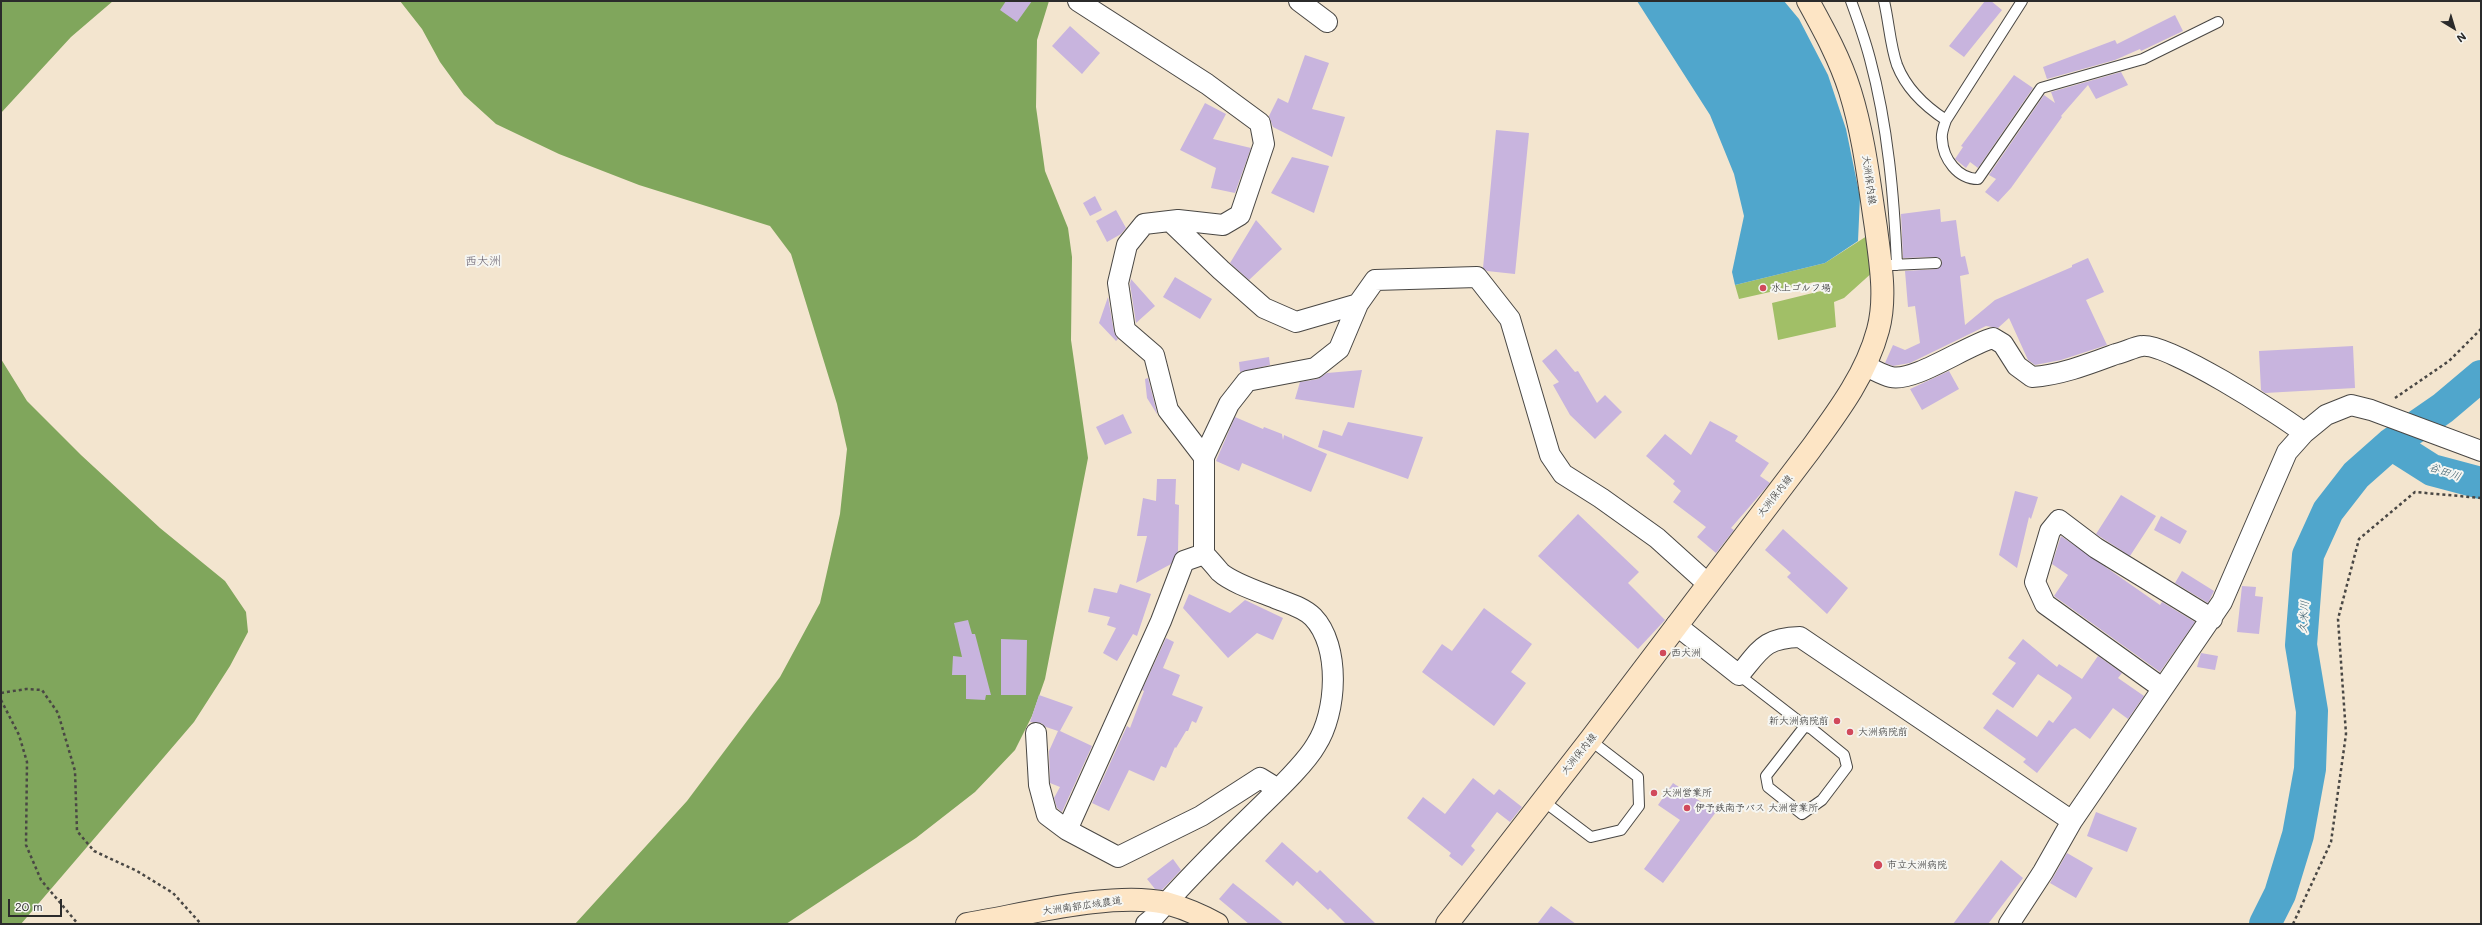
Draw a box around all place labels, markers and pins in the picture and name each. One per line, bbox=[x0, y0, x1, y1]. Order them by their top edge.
place label: 水上ゴルフ場 bbox=[1771, 282, 1831, 294]
marker: 水上ゴルフ場 bbox=[1758, 283, 1768, 293]
place label: 西大洲 bbox=[1671, 647, 1701, 659]
marker: 西大洲 bbox=[1658, 648, 1668, 658]
place label: 新大洲病院前 bbox=[1769, 715, 1829, 727]
marker: 新大洲病院前 bbox=[1832, 716, 1842, 726]
place label: 大洲病院前 bbox=[1858, 726, 1908, 738]
marker: 大洲病院前 bbox=[1845, 727, 1855, 737]
place label: 大洲営業所 bbox=[1662, 787, 1712, 799]
marker: 大洲営業所 bbox=[1649, 788, 1659, 798]
place label: 伊予鉄南予バス 大洲営業所 bbox=[1695, 802, 1818, 814]
marker: 伊予鉄南予バス 大洲営業所 bbox=[1682, 803, 1692, 813]
marker: 市立大洲病院 bbox=[1872, 859, 1884, 871]
place label: 市立大洲病院 bbox=[1887, 859, 1947, 871]

